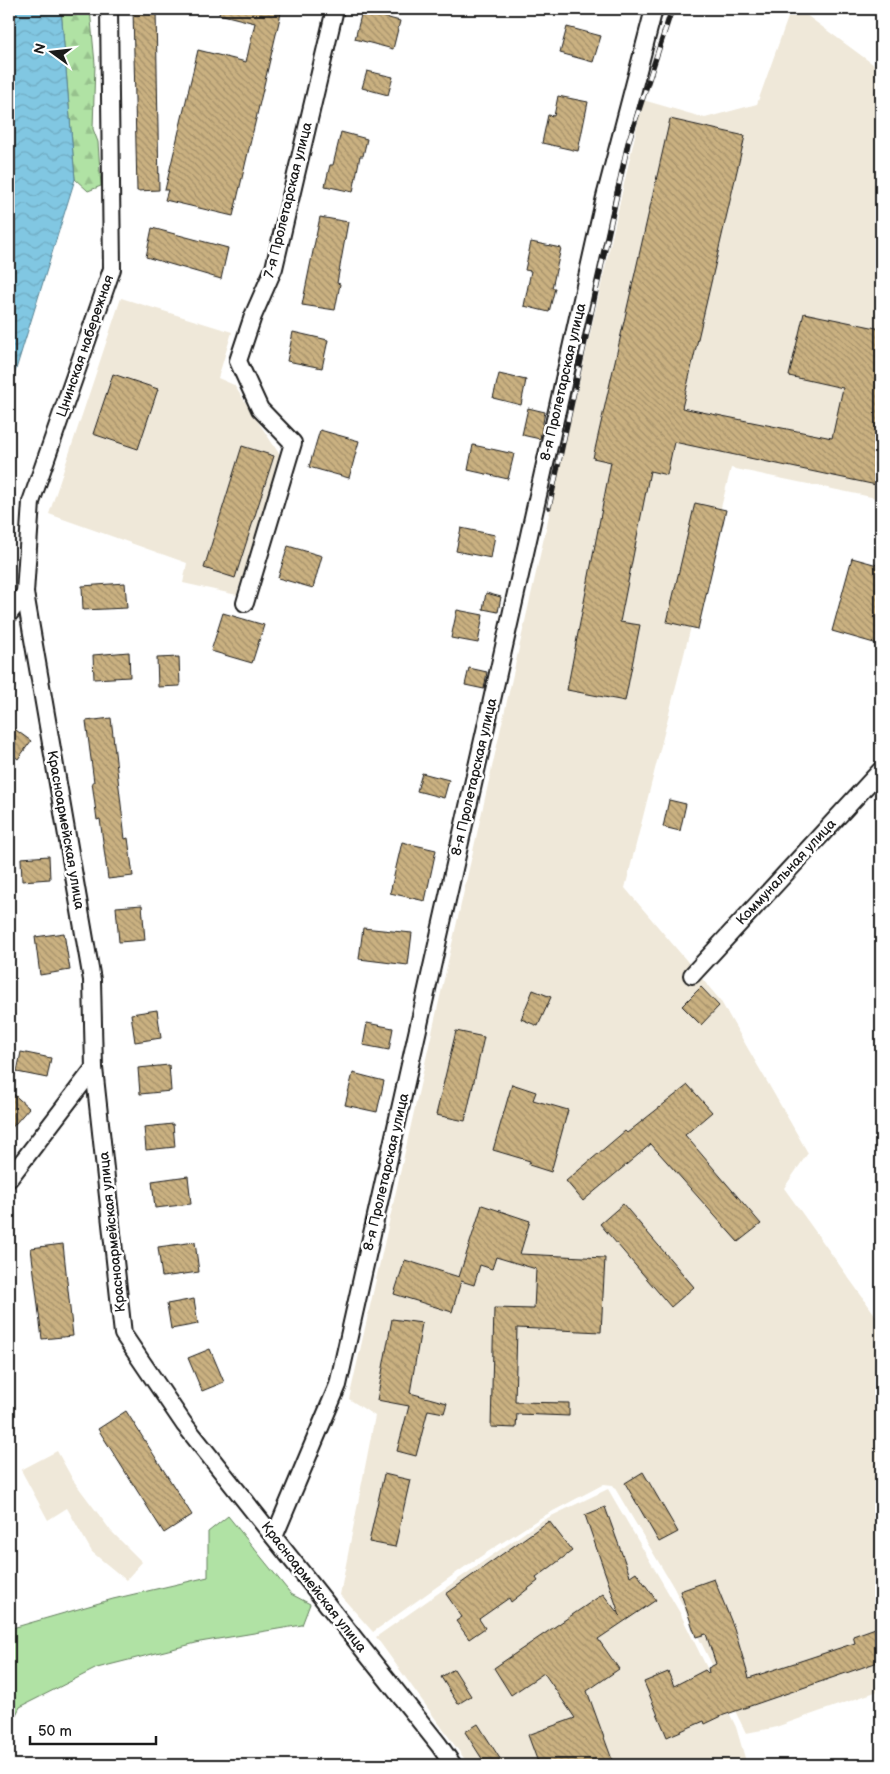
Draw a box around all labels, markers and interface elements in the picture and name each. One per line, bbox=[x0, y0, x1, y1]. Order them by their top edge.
north arrow bbox=[28, 28, 78, 78]
text: N bbox=[30, 41, 49, 56]
street label: 7-я Пролетарская улица bbox=[260, 120, 316, 280]
street label: Цнинская набережная bbox=[53, 272, 117, 419]
street label: 8-я Пролетарская улица bbox=[537, 301, 590, 462]
street label: 8-я Пролетарская улица bbox=[448, 696, 501, 857]
street label: Красноармейская улица bbox=[44, 749, 88, 912]
street label: Коммунальная улица bbox=[732, 815, 840, 929]
street label: 8-я Пролетарская улица bbox=[360, 1091, 413, 1252]
street label: Красноармейская улица bbox=[95, 1150, 129, 1313]
street label: Красноармейская улица bbox=[258, 1518, 371, 1656]
scale bar bbox=[30, 1714, 156, 1746]
text: 50 m bbox=[38, 1722, 72, 1741]

